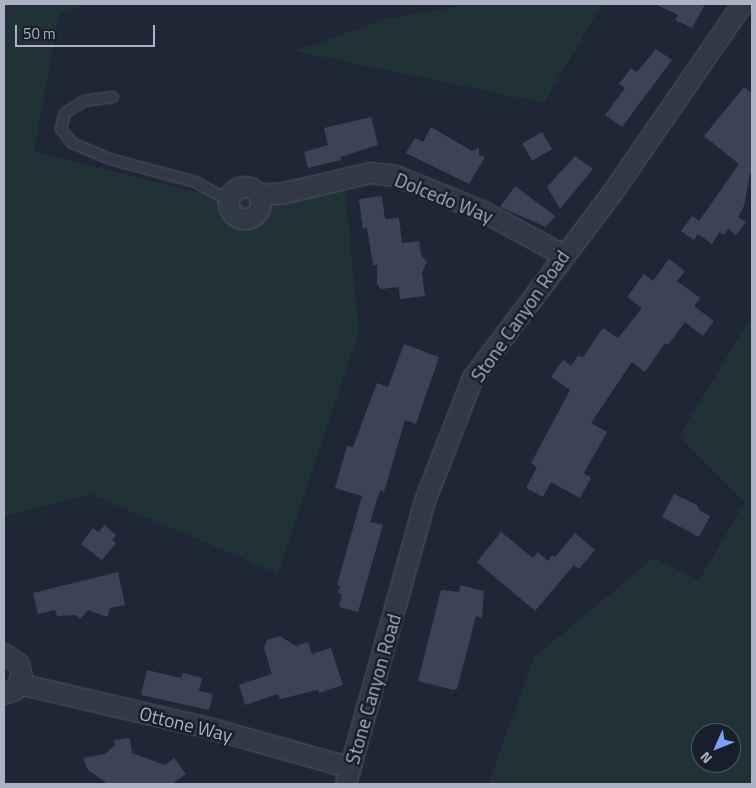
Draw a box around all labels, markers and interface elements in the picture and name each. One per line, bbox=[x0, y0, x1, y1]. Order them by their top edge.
scale bar bbox=[18, 15, 158, 47]
text: 50 m bbox=[23, 22, 56, 45]
street label: Dolcedo Way bbox=[392, 168, 496, 228]
street label: Stone Canyon Road bbox=[466, 246, 574, 386]
street label: Stone Canyon Road bbox=[341, 611, 405, 767]
street label: Ottone Way bbox=[137, 701, 235, 747]
north arrow bbox=[691, 723, 741, 773]
text: N bbox=[695, 747, 716, 769]

